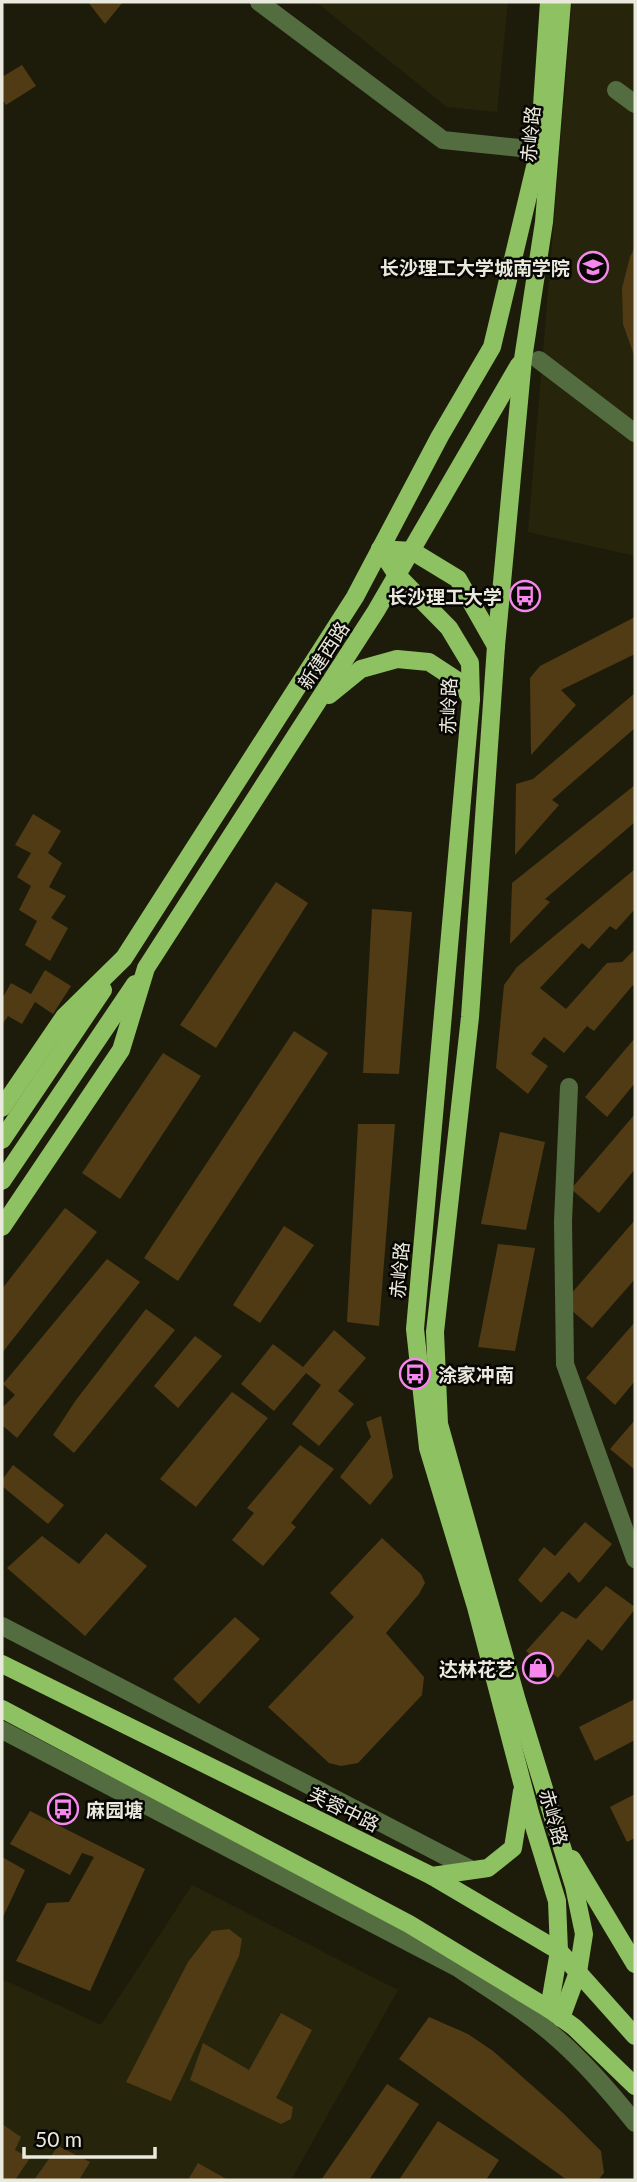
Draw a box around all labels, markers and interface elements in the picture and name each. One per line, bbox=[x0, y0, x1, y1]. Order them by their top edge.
street label: 赤岭路 bbox=[516, 105, 544, 163]
school or university icon: 长沙理工大学城南学院 bbox=[576, 250, 610, 284]
place label: 长沙理工大学城南学院 bbox=[380, 256, 570, 279]
bus stop icon: 长沙理工大学 bbox=[508, 579, 542, 613]
place label: 长沙理工大学 bbox=[388, 585, 502, 608]
street label: 新建西路 bbox=[293, 617, 353, 693]
street label: 赤岭路 bbox=[436, 677, 460, 735]
street label: 赤岭路 bbox=[385, 1241, 413, 1299]
bus stop icon: 涂家冲南 bbox=[398, 1357, 432, 1391]
place label: 涂家冲南 bbox=[438, 1363, 514, 1386]
shop icon: 达林花艺 bbox=[521, 1651, 555, 1685]
place label: 达林花艺 bbox=[439, 1657, 515, 1680]
street label: 芙蓉中路 bbox=[305, 1782, 383, 1836]
street label: 赤岭路 bbox=[535, 1786, 573, 1848]
bus stop icon: 麻园塘 bbox=[46, 1792, 80, 1826]
place label: 麻园塘 bbox=[86, 1798, 143, 1821]
scale bar bbox=[24, 2116, 156, 2160]
text: 50 m bbox=[35, 2126, 82, 2151]

